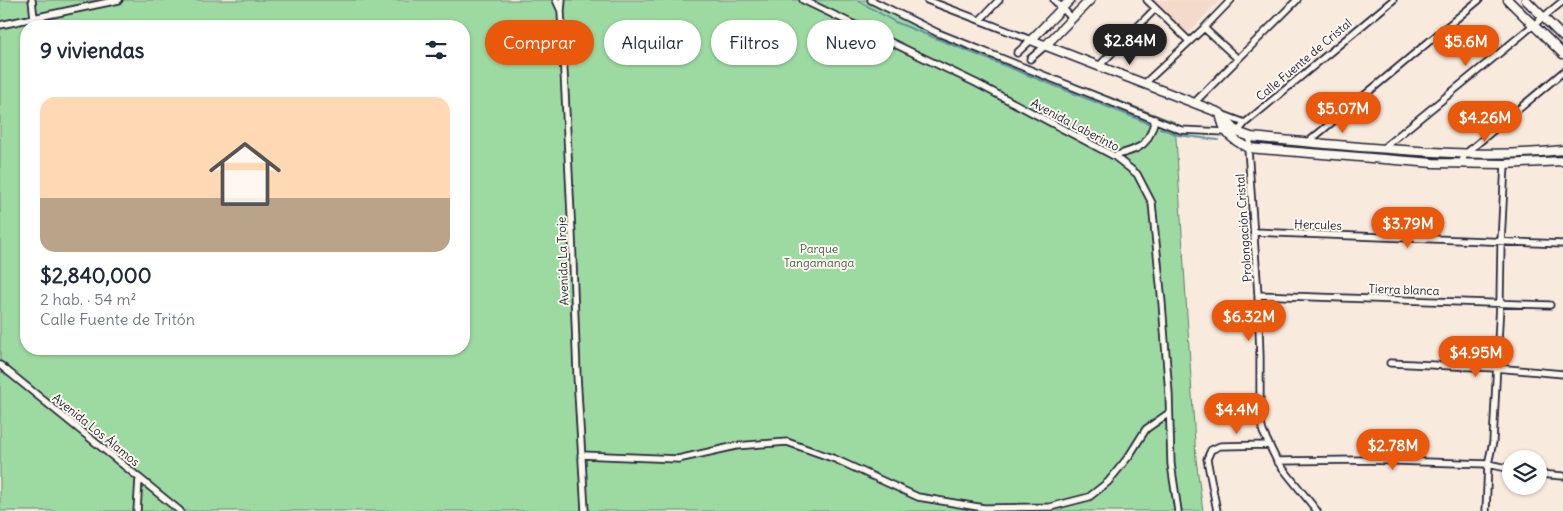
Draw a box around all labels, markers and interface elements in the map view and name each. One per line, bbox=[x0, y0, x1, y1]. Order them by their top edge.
street label: Calle Fuente de Cristal bbox=[1253, 15, 1354, 104]
chip: Comprar bbox=[485, 20, 594, 65]
chip: Alquilar bbox=[604, 20, 701, 65]
chip: Filtros bbox=[711, 20, 797, 65]
chip: Nuevo bbox=[807, 20, 894, 65]
pin: $2.84M bbox=[1089, 23, 1171, 66]
pin: $5.6M bbox=[1431, 24, 1501, 67]
text: $2.84M bbox=[1104, 30, 1156, 50]
text: $5.6M bbox=[1444, 31, 1488, 51]
icon: filters bbox=[422, 36, 450, 64]
text: 9 viviendas bbox=[40, 37, 144, 64]
pin: $5.07M bbox=[1302, 92, 1384, 134]
street label: Avenida Laberinto bbox=[1028, 95, 1122, 154]
text: $5.07M bbox=[1317, 98, 1369, 118]
pin: $4.26M bbox=[1444, 100, 1526, 143]
text: $4.26M bbox=[1459, 107, 1511, 127]
icon: home bbox=[200, 129, 290, 219]
street label: Prolongación Cristal bbox=[1232, 173, 1255, 283]
pin: $3.79M bbox=[1367, 206, 1449, 249]
text: $3.79M bbox=[1382, 213, 1434, 233]
street label: Avenida La Troje bbox=[553, 216, 572, 306]
street label: Hercules bbox=[1294, 216, 1342, 233]
park label: Parque Tangamanga bbox=[784, 241, 855, 270]
text: $2,840,000 bbox=[40, 262, 151, 289]
street label: Tierra blanca bbox=[1368, 281, 1440, 298]
text: 2 hab. · 54 m² bbox=[40, 289, 137, 309]
pin: $6.32M bbox=[1208, 300, 1290, 342]
text: $6.32M bbox=[1223, 306, 1275, 326]
text: Calle Fuente de Tritón bbox=[40, 309, 195, 329]
pin: $4.95M bbox=[1435, 336, 1517, 378]
text: $4.95M bbox=[1450, 342, 1502, 362]
street label: Avenida Los Álamos bbox=[50, 390, 143, 469]
pin: $4.4M bbox=[1202, 392, 1272, 435]
text: $4.4M bbox=[1215, 399, 1259, 419]
pin: $2.78M bbox=[1352, 428, 1434, 471]
text: $2.78M bbox=[1368, 435, 1419, 455]
map controls bbox=[1502, 450, 1547, 495]
button: layers bbox=[1502, 450, 1547, 495]

